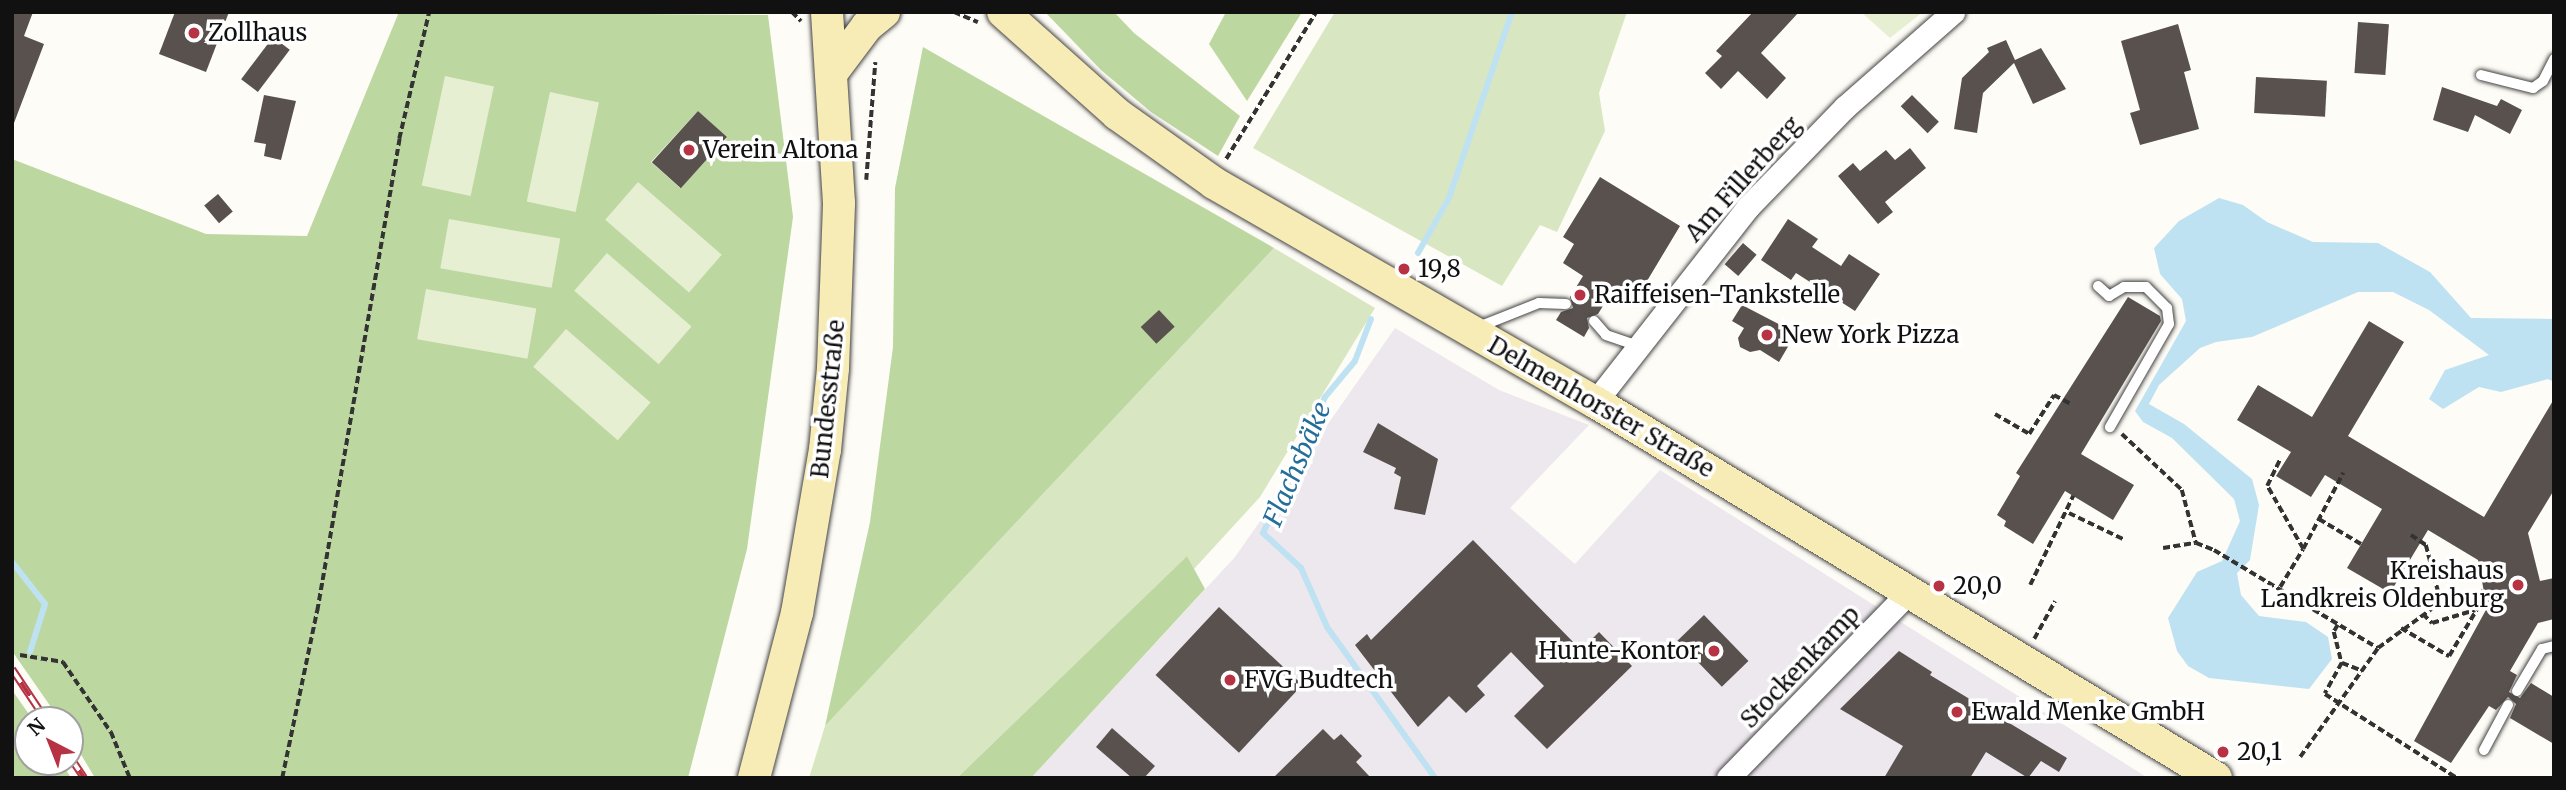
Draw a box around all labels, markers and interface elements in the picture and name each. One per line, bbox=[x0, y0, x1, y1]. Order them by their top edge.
place label: Zollhaus bbox=[208, 19, 307, 47]
marker: Zollhaus bbox=[186, 25, 202, 41]
street label: Am Fillerberg bbox=[1679, 110, 1807, 248]
place label: Verein Altona bbox=[703, 136, 858, 164]
marker: Verein Altona bbox=[681, 142, 697, 158]
place label: 19,8 bbox=[1418, 255, 1461, 283]
marker: 19,8 bbox=[1396, 261, 1412, 277]
place label: Raiffeisen-Tankstelle bbox=[1594, 281, 1840, 309]
marker: Raiffeisen-Tankstelle bbox=[1572, 287, 1588, 303]
street label: Bundesstraße bbox=[805, 318, 851, 480]
place label: New York Pizza bbox=[1781, 321, 1959, 349]
marker: New York Pizza bbox=[1759, 327, 1775, 343]
street label: Delmenhorster Straße bbox=[1483, 331, 1719, 483]
water label: Flachsbäke bbox=[1257, 397, 1337, 531]
place label: Kreishaus Landkreis Oldenburg bbox=[2261, 557, 2504, 613]
place label: 20,0 bbox=[1953, 572, 2002, 600]
marker: Kreishaus Landkreis Oldenburg bbox=[2510, 577, 2526, 593]
marker: 20,0 bbox=[1931, 578, 1947, 594]
street label: Stockenkamp bbox=[1735, 600, 1865, 734]
place label: Hunte-Kontor bbox=[1538, 637, 1700, 665]
marker: Hunte-Kontor bbox=[1706, 643, 1722, 659]
place label: FVG Budtech bbox=[1244, 666, 1393, 694]
marker: FVG Budtech bbox=[1222, 672, 1238, 688]
place label: Ewald Menke GmbH bbox=[1971, 698, 2205, 726]
marker: Ewald Menke GmbH bbox=[1949, 704, 1965, 720]
north arrow bbox=[14, 706, 84, 776]
text: N bbox=[23, 713, 50, 741]
place label: 20,1 bbox=[2237, 738, 2282, 766]
marker: 20,1 bbox=[2215, 744, 2231, 760]

